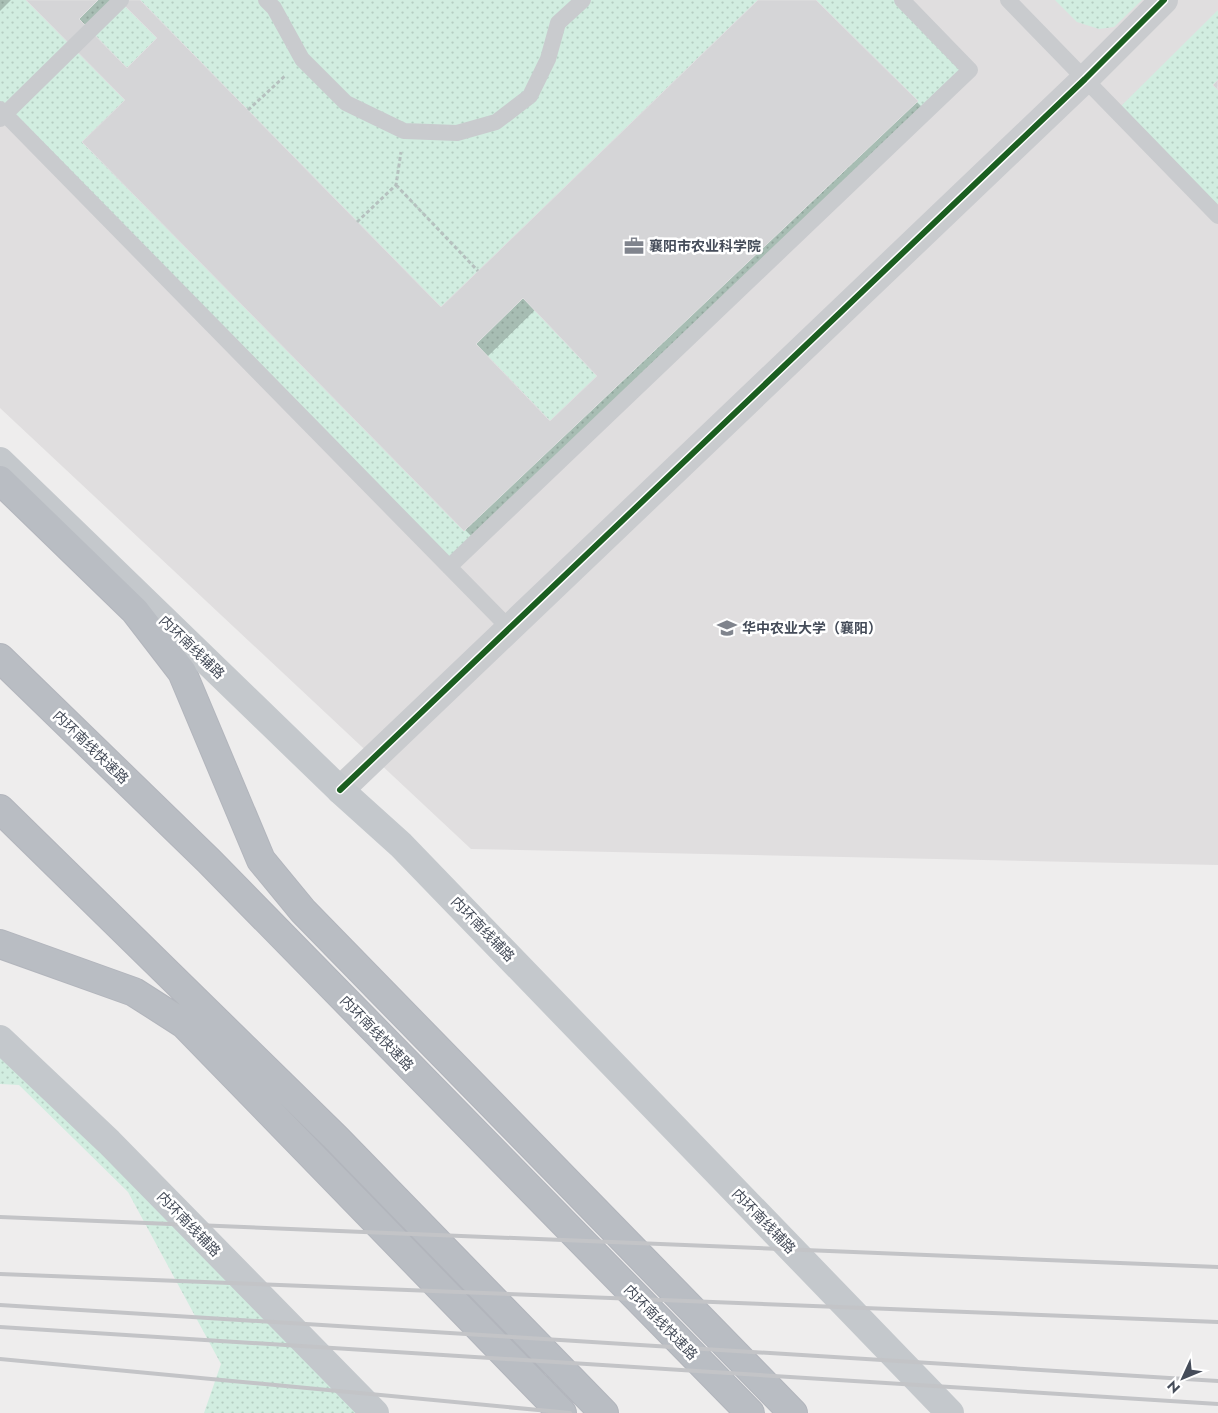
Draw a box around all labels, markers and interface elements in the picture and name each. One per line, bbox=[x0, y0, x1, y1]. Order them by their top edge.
office icon: 襄阳市农业科学院 bbox=[623, 235, 645, 257]
place label: 襄阳市农业科学院 bbox=[649, 236, 761, 256]
street label: 内环南线辅路 bbox=[155, 611, 229, 683]
school or university icon: 华中农业大学（襄阳） bbox=[716, 617, 738, 639]
place label: 华中农业大学（襄阳） bbox=[742, 618, 882, 638]
street label: 内环南线快速路 bbox=[49, 706, 133, 788]
street label: 内环南线辅路 bbox=[447, 892, 519, 966]
street label: 内环南线快速路 bbox=[336, 991, 418, 1075]
street label: 内环南线辅路 bbox=[728, 1184, 800, 1258]
street label: 内环南线辅路 bbox=[153, 1187, 225, 1261]
street label: 内环南线快速路 bbox=[620, 1280, 702, 1364]
north arrow bbox=[1158, 1353, 1208, 1403]
text: N bbox=[1163, 1376, 1185, 1398]

